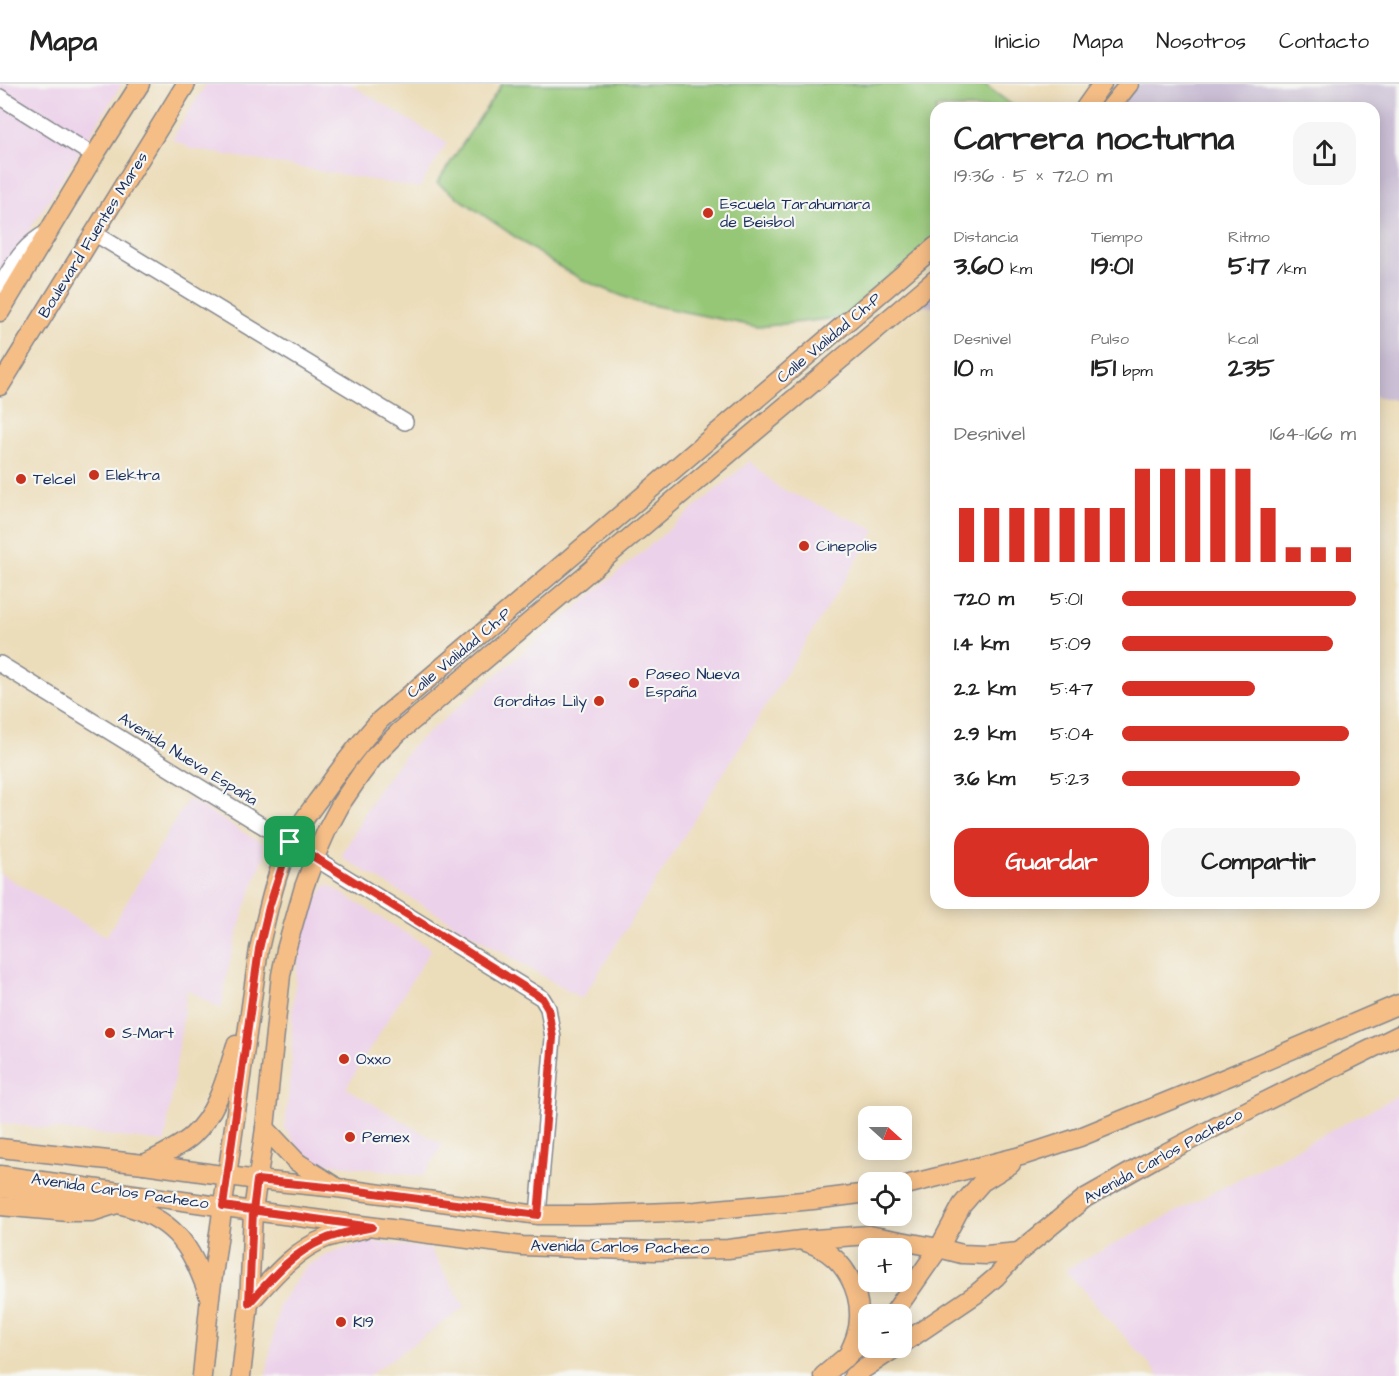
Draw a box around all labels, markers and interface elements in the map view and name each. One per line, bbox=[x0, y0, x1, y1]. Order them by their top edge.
text: Mapa bbox=[30, 22, 97, 61]
text: Inicio bbox=[995, 27, 1040, 56]
text: Mapa bbox=[1073, 27, 1123, 56]
text: Nosotros bbox=[1156, 27, 1246, 56]
text: Contacto bbox=[1279, 27, 1369, 56]
text: Carrera nocturna bbox=[954, 116, 1234, 162]
button: share bbox=[1293, 122, 1356, 185]
street label: Boulevard Fuentes Mares bbox=[33, 148, 153, 322]
text: 19:36 · 5 × 720 m bbox=[954, 162, 1112, 190]
place label: Escuela Tarahumara de Beisbol bbox=[720, 193, 870, 233]
marker: Escuela Tarahumara de Beisbol bbox=[701, 206, 715, 220]
text: Distancia bbox=[954, 226, 1018, 248]
text: Tiempo bbox=[1091, 226, 1142, 248]
text: Ritmo bbox=[1228, 226, 1270, 248]
text: 3.60 bbox=[954, 248, 1004, 284]
text: 19:01 bbox=[1091, 248, 1133, 284]
text: 5:17 bbox=[1228, 248, 1270, 284]
text: km bbox=[1004, 258, 1032, 280]
text: /km bbox=[1270, 258, 1306, 280]
street label: Calle Vialidad Ch-P bbox=[772, 288, 886, 388]
text: Desnivel bbox=[954, 328, 1011, 350]
text: Pulso bbox=[1091, 328, 1129, 350]
text: kcal bbox=[1228, 328, 1259, 350]
text: 10 bbox=[954, 350, 974, 386]
text: 151 bbox=[1091, 350, 1116, 386]
text: 235 bbox=[1228, 350, 1275, 386]
text: m bbox=[974, 360, 993, 382]
text: bpm bbox=[1116, 360, 1153, 382]
text: Desnivel bbox=[954, 420, 1025, 448]
text: 164–166 m bbox=[1270, 420, 1356, 448]
place label: Elektra bbox=[106, 464, 160, 486]
place label: Telcel bbox=[33, 468, 75, 490]
marker: Elektra bbox=[87, 468, 101, 482]
marker: Telcel bbox=[14, 472, 28, 486]
place label: Cinepolis bbox=[816, 535, 877, 557]
marker: Cinepolis bbox=[797, 539, 811, 553]
text: 720 m bbox=[954, 585, 1014, 613]
text: 5:01 bbox=[1050, 585, 1083, 613]
street label: Calle Vialidad Ch-P bbox=[402, 603, 516, 703]
text: 1.4 km bbox=[954, 630, 1009, 658]
text: 5:09 bbox=[1050, 630, 1092, 658]
place label: Paseo Nueva España bbox=[646, 663, 740, 703]
text: 2.2 km bbox=[954, 675, 1016, 703]
text: 5:47 bbox=[1050, 675, 1093, 703]
marker: Paseo Nueva España bbox=[627, 676, 641, 690]
place label: Gorditas Lily bbox=[494, 690, 587, 713]
marker: Gorditas Lily bbox=[592, 694, 606, 708]
street label: Avenida Nueva España bbox=[114, 707, 262, 811]
text: 2.9 km bbox=[954, 720, 1016, 748]
text: 5:04 bbox=[1050, 720, 1094, 748]
text: 3.6 km bbox=[954, 765, 1015, 793]
text: 5:23 bbox=[1050, 765, 1089, 793]
pin bbox=[264, 816, 315, 867]
icon: arrive bbox=[273, 825, 306, 858]
button: Guardar bbox=[954, 828, 1149, 897]
button: Compartir bbox=[1161, 828, 1356, 897]
place label: S-Mart bbox=[122, 1022, 174, 1044]
marker: S-Mart bbox=[103, 1026, 117, 1040]
place label: Oxxo bbox=[356, 1048, 391, 1070]
marker: Oxxo bbox=[337, 1052, 351, 1066]
street label: Avenida Carlos Pacheco bbox=[1079, 1103, 1247, 1209]
north arrow bbox=[858, 1106, 912, 1160]
map controls bbox=[858, 1106, 912, 1358]
place label: Pemex bbox=[362, 1126, 410, 1148]
marker: Pemex bbox=[343, 1130, 357, 1144]
street label: Avenida Carlos Pacheco bbox=[30, 1168, 210, 1214]
button: locate bbox=[858, 1172, 912, 1226]
street label: Avenida Carlos Pacheco bbox=[530, 1234, 710, 1260]
button: + bbox=[858, 1238, 912, 1292]
button: − bbox=[858, 1304, 912, 1358]
place label: K19 bbox=[353, 1311, 374, 1333]
marker: K19 bbox=[334, 1315, 348, 1329]

